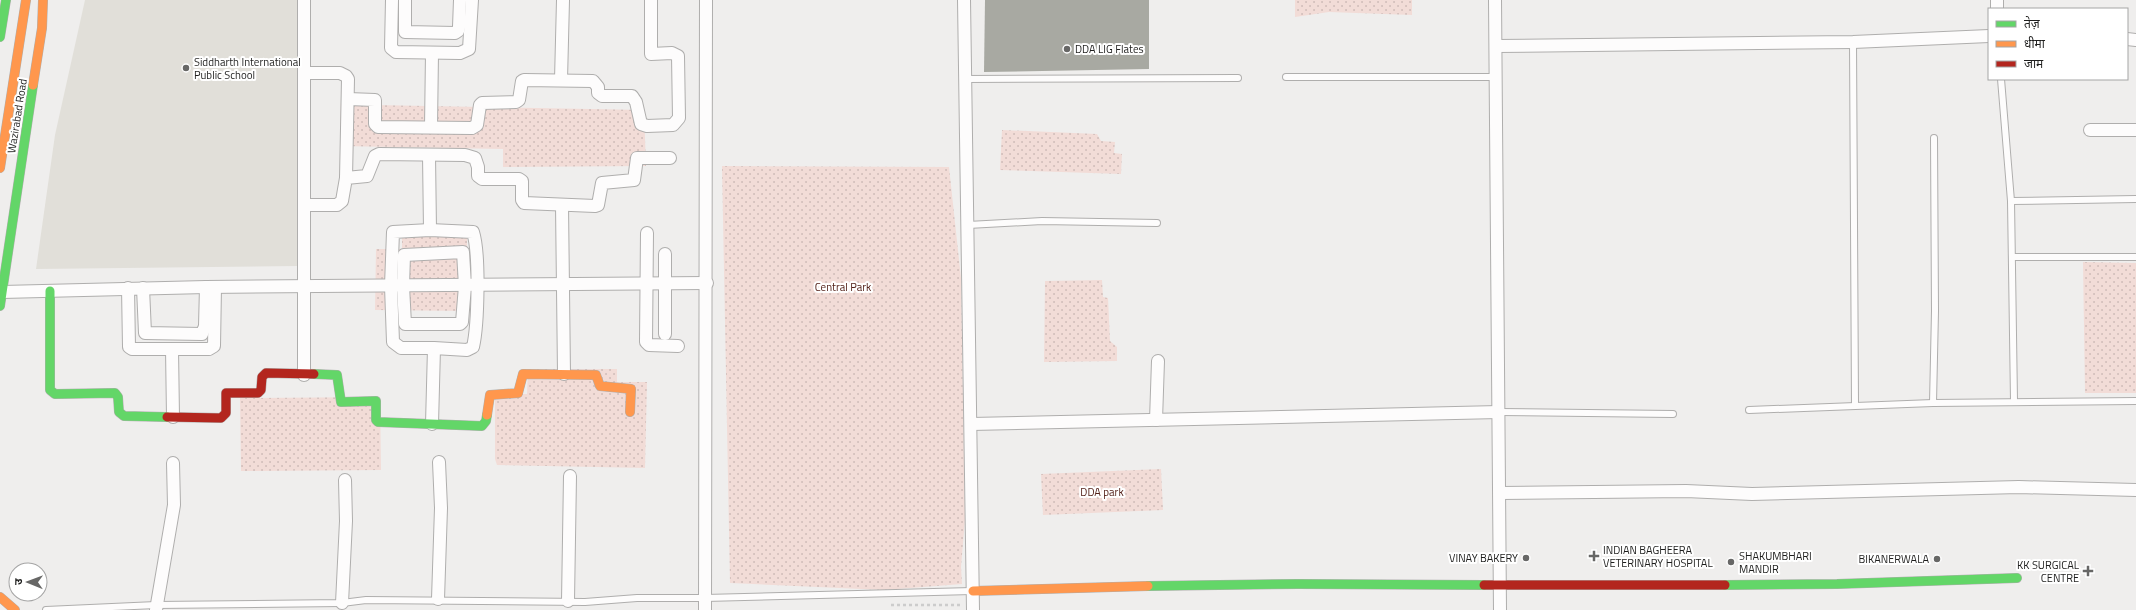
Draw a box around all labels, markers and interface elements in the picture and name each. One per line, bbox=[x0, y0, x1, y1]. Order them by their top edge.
legend bbox=[1988, 8, 2128, 80]
text: तेज़ bbox=[2024, 14, 2041, 33]
text: धीमा bbox=[2024, 34, 2046, 53]
place label: DDA LIG Flates bbox=[1075, 41, 1144, 57]
marker: DDA LIG Flates bbox=[1062, 44, 1072, 54]
place label: Siddharth International Public School bbox=[194, 54, 301, 83]
text: जाम bbox=[2024, 54, 2044, 73]
marker: Siddharth International Public School bbox=[181, 63, 191, 73]
street label: Wazirabad Road bbox=[3, 77, 31, 154]
park label: Central Park bbox=[815, 279, 872, 295]
park label: DDA park bbox=[1080, 484, 1124, 500]
place label: INDIAN BAGHEERA VETERINARY HOSPITAL bbox=[1603, 542, 1713, 571]
place label: SHAKUMBHARI MANDIR bbox=[1739, 548, 1812, 577]
place label: VINAY BAKERY bbox=[1449, 550, 1518, 566]
marker: INDIAN BAGHEERA VETERINARY HOSPITAL bbox=[1588, 550, 1600, 562]
place label: BIKANERWALA bbox=[1859, 551, 1929, 567]
marker: VINAY BAKERY bbox=[1521, 553, 1531, 563]
marker: BIKANERWALA bbox=[1932, 554, 1942, 564]
marker: SHAKUMBHARI MANDIR bbox=[1726, 557, 1736, 567]
place label: KK SURGICAL CENTRE bbox=[2017, 557, 2080, 586]
north arrow bbox=[8, 562, 48, 602]
marker: KK SURGICAL CENTRE bbox=[2082, 565, 2094, 577]
text: उ bbox=[10, 578, 26, 585]

